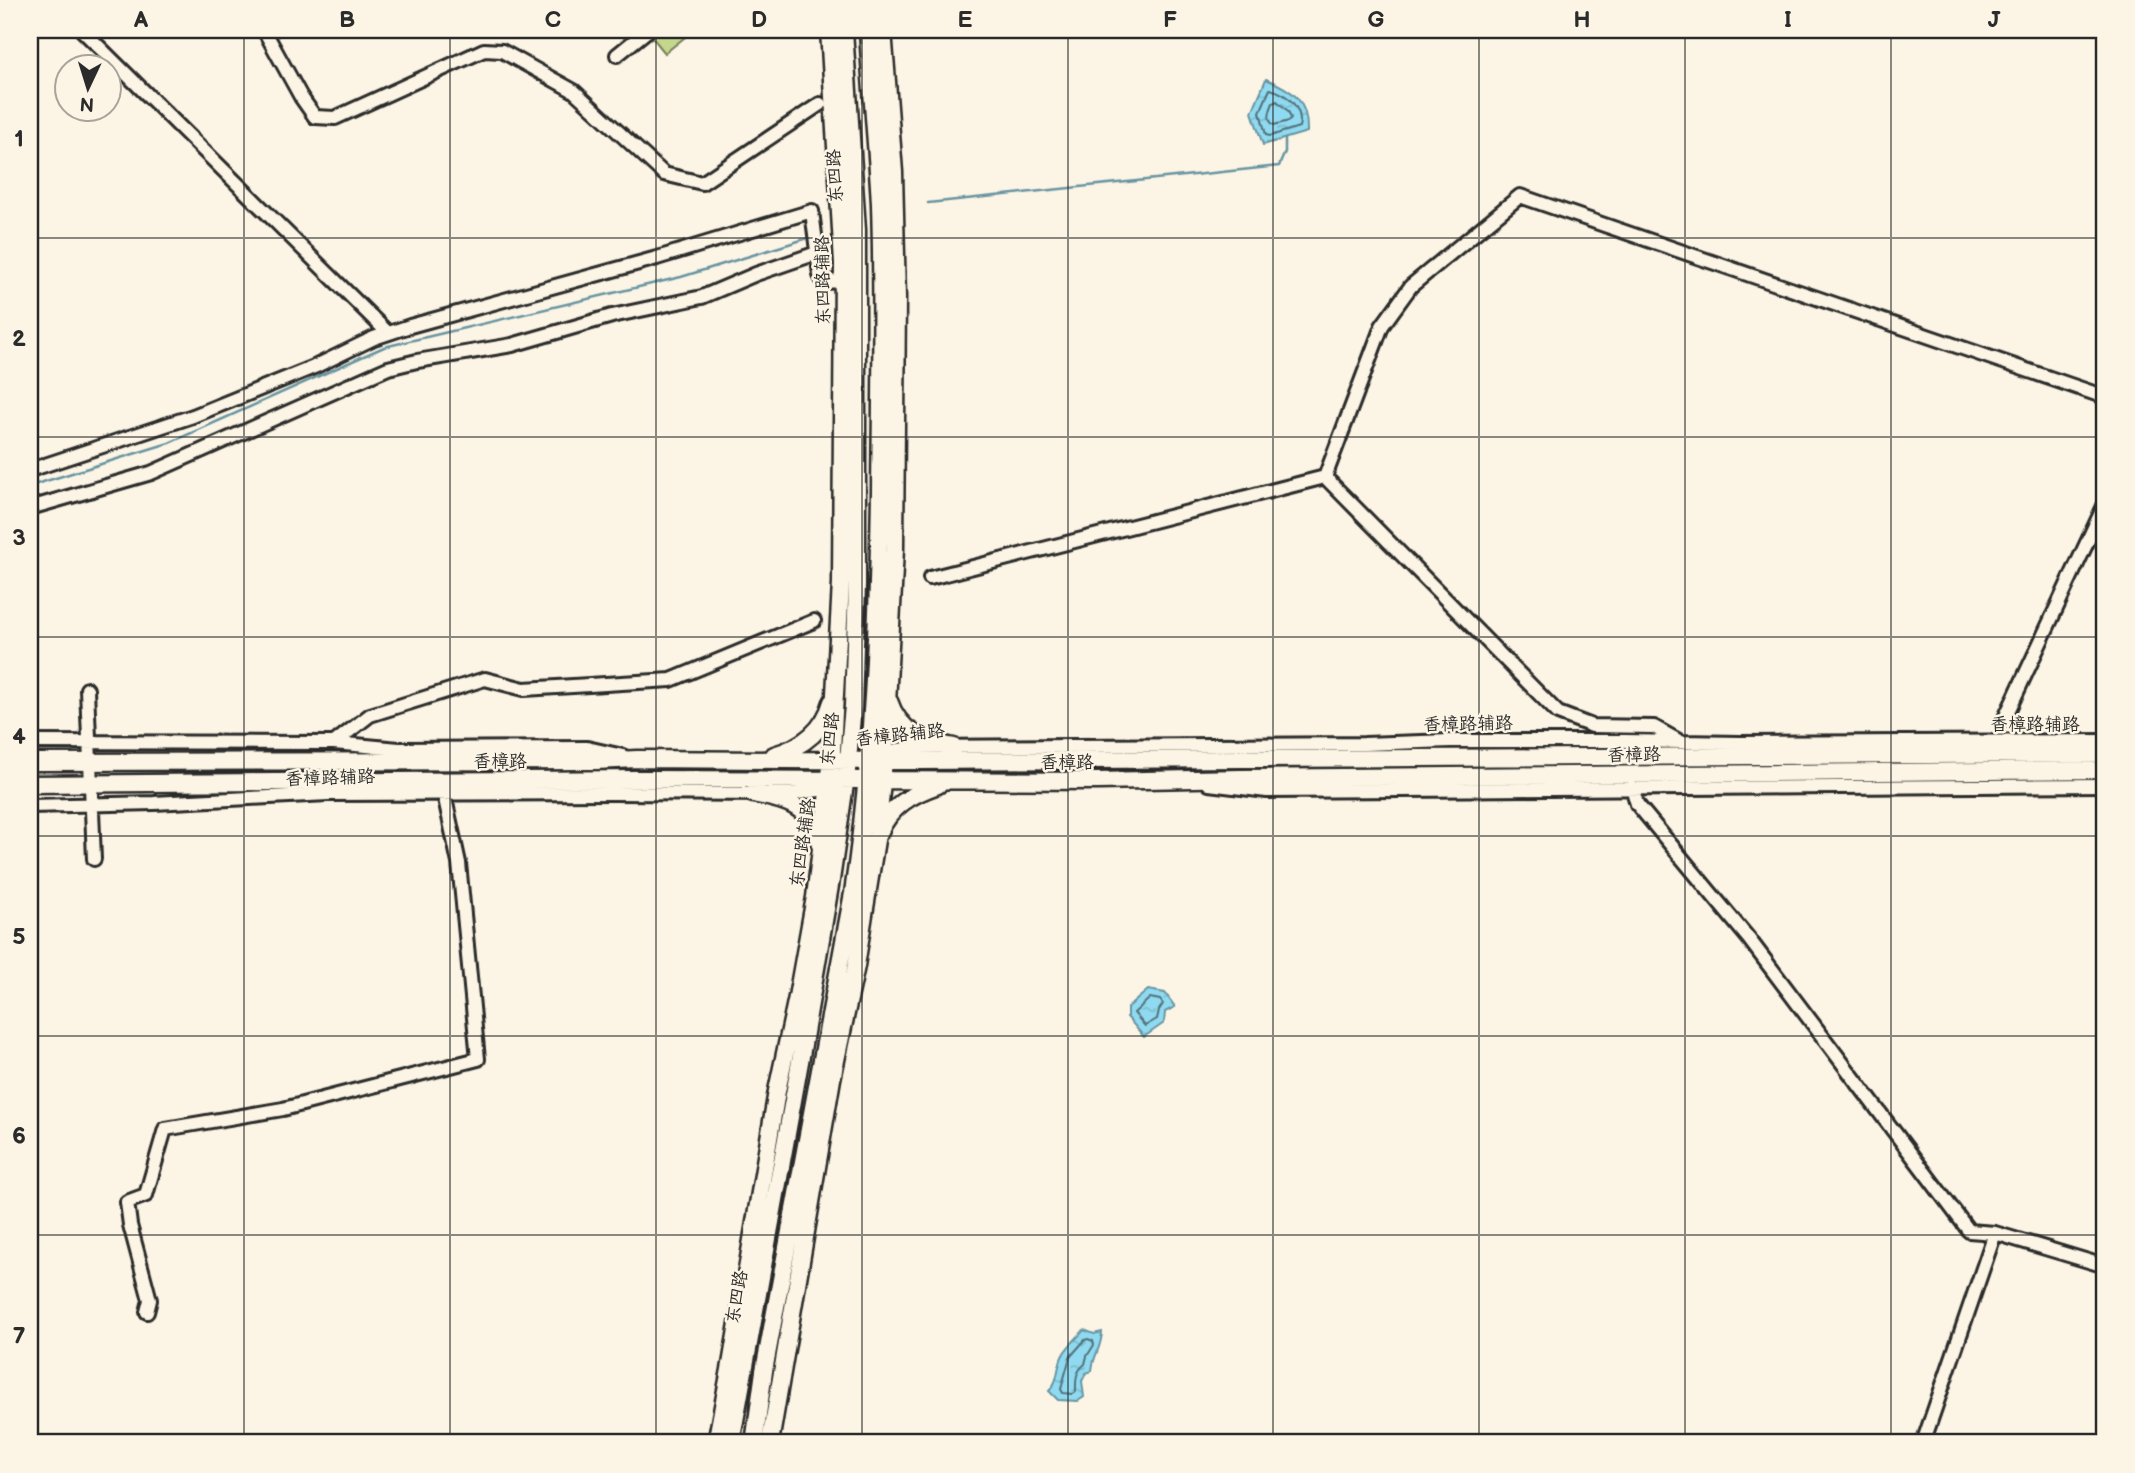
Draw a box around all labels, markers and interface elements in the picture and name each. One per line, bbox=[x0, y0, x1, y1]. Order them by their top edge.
text: A bbox=[133, 6, 149, 34]
text: B bbox=[339, 6, 355, 34]
text: C bbox=[545, 6, 561, 34]
text: D bbox=[751, 6, 767, 34]
text: E bbox=[958, 6, 973, 34]
text: F bbox=[1163, 6, 1177, 34]
text: G bbox=[1368, 6, 1385, 34]
text: H bbox=[1573, 6, 1591, 34]
text: I bbox=[1784, 6, 1792, 34]
text: J bbox=[1988, 6, 2001, 34]
north arrow bbox=[52, 52, 122, 122]
text: N bbox=[79, 91, 95, 115]
text: 1 bbox=[14, 125, 24, 153]
street label: 东四路 bbox=[823, 148, 847, 204]
street label: 东四路辅路 bbox=[812, 235, 834, 325]
text: 2 bbox=[12, 325, 26, 353]
text: 3 bbox=[12, 524, 26, 552]
street label: 东四路 bbox=[817, 711, 843, 767]
street label: 香樟路辅路 bbox=[1423, 713, 1513, 735]
street label: 香樟路辅路 bbox=[1990, 714, 2080, 735]
street label: 香樟路辅路 bbox=[854, 720, 946, 750]
text: 4 bbox=[12, 723, 26, 751]
street label: 香樟路 bbox=[1607, 744, 1661, 766]
street label: 香樟路 bbox=[473, 751, 527, 772]
street label: 香樟路 bbox=[1040, 752, 1094, 773]
street label: 香樟路辅路 bbox=[285, 766, 375, 790]
street label: 东四路辅路 bbox=[786, 797, 820, 889]
text: 5 bbox=[12, 923, 26, 951]
text: 6 bbox=[12, 1122, 26, 1150]
street label: 东四路 bbox=[722, 1269, 752, 1325]
text: 7 bbox=[13, 1322, 26, 1350]

